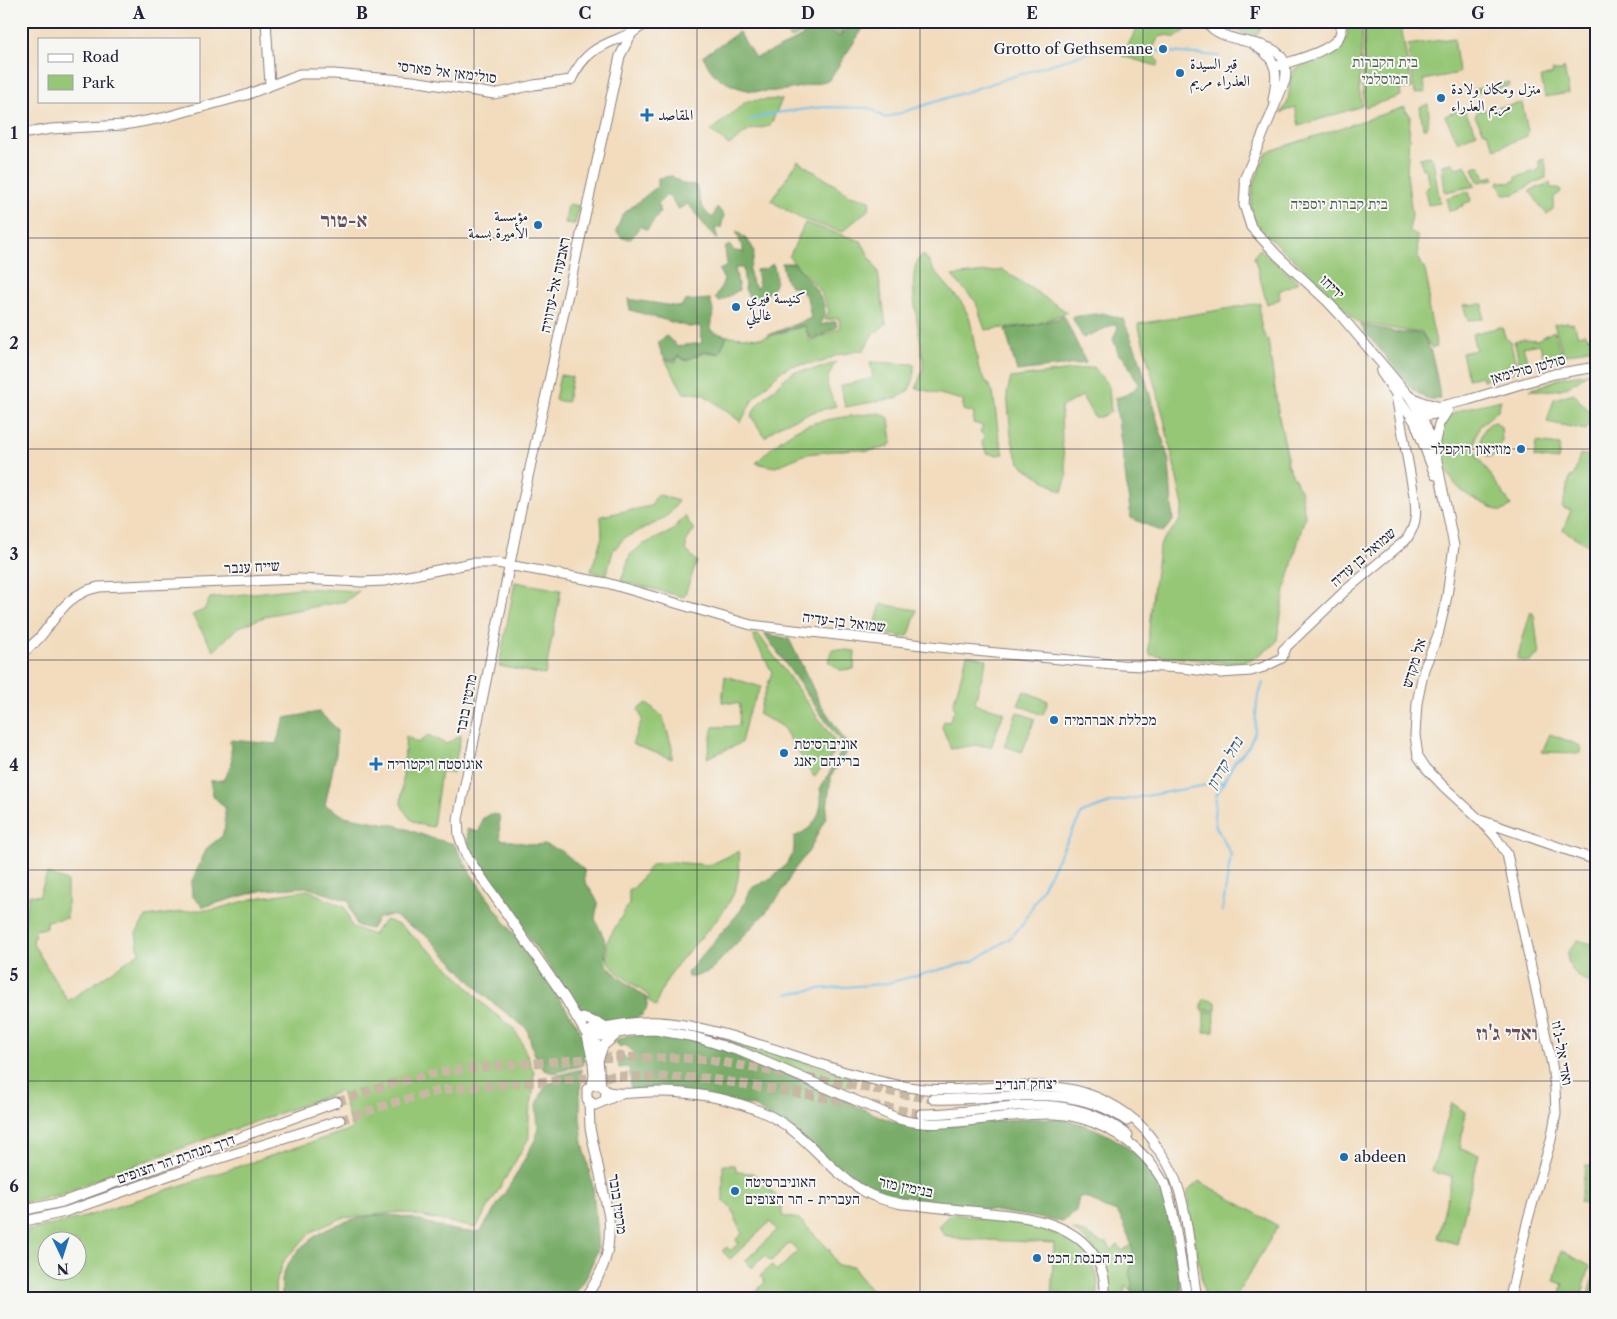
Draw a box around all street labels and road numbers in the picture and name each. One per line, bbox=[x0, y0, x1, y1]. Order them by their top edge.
street label: סולימאן אל פארסי bbox=[396, 56, 498, 87]
street label: ראבעה אל-עדוויה bbox=[535, 235, 574, 335]
street label: יריחו bbox=[1316, 270, 1349, 303]
street label: סולטן סולימאן bbox=[1488, 349, 1567, 388]
street label: שמואל בן עדיה bbox=[1326, 523, 1400, 590]
street label: שייח ענבר bbox=[223, 556, 280, 577]
street label: שמואל בן-עדיה bbox=[801, 607, 887, 636]
street label: אל מקדש bbox=[1397, 636, 1430, 690]
street label: מרטין בובר bbox=[450, 672, 481, 735]
street label: ואדי אל-ג'וז bbox=[1547, 1019, 1578, 1087]
street label: יצחק הנדיב bbox=[995, 1073, 1057, 1094]
street label: דרך מנהרת הר הצופים bbox=[114, 1129, 238, 1188]
street label: בנימין מזר bbox=[877, 1172, 935, 1202]
street label: מרטין בובר bbox=[605, 1173, 632, 1235]

